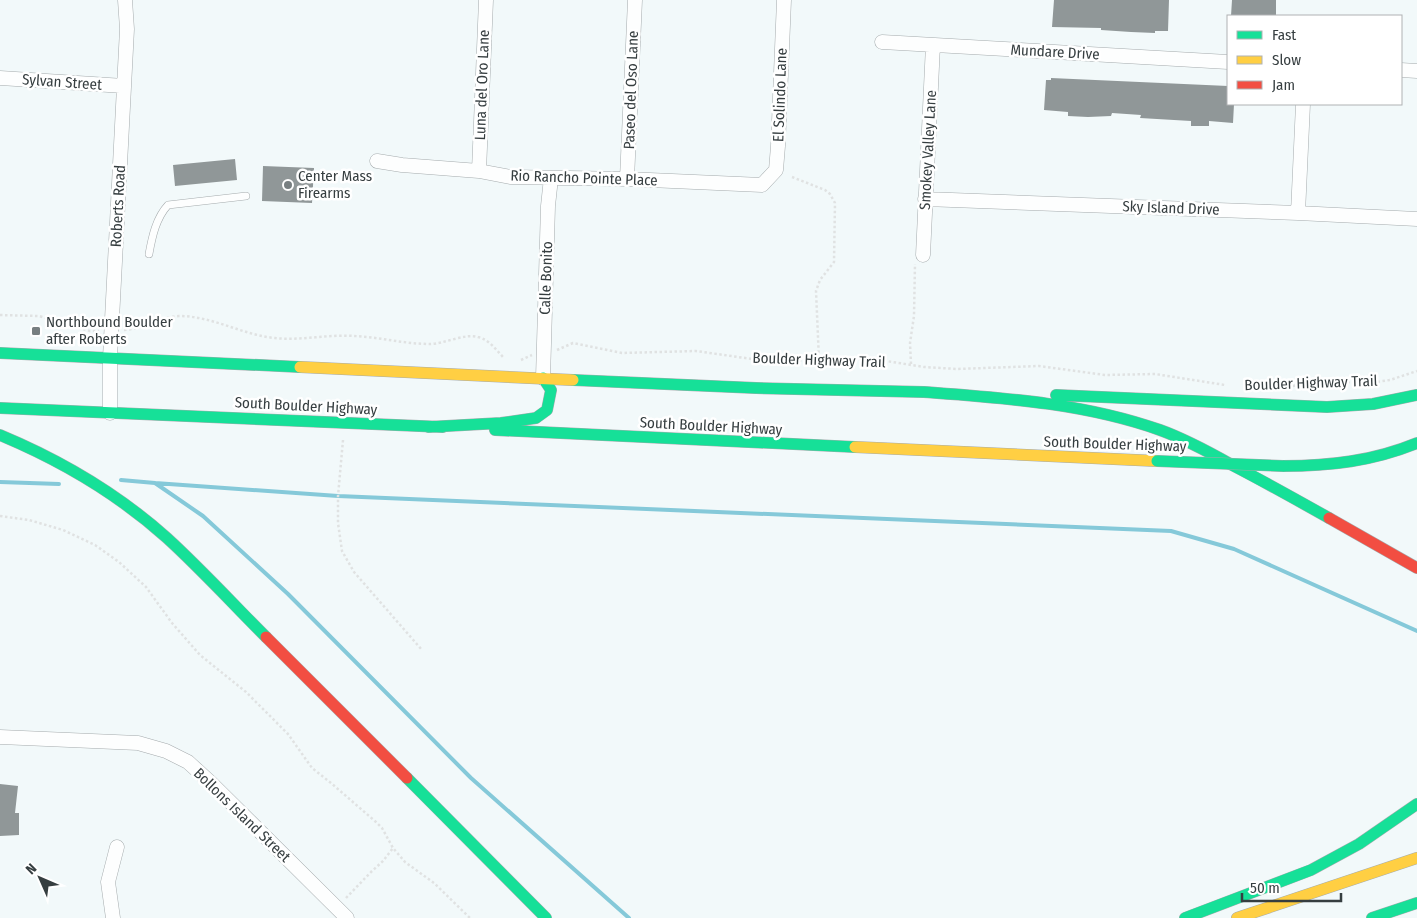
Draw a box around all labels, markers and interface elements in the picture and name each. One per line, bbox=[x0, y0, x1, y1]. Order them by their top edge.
legend bbox=[1227, 15, 1402, 105]
text: Fast bbox=[1272, 26, 1296, 44]
street label: Luna del Oro Lane bbox=[471, 29, 493, 141]
street label: Paseo del Oso Lane bbox=[620, 30, 642, 150]
street label: Mundare Drive bbox=[1010, 41, 1100, 63]
street label: El Solindo Lane bbox=[769, 48, 791, 142]
text: Slow bbox=[1272, 51, 1301, 69]
street label: Sylvan Street bbox=[22, 70, 103, 94]
text: Jam bbox=[1272, 76, 1295, 94]
street label: Smokey Valley Lane bbox=[916, 90, 940, 210]
street label: Roberts Road bbox=[107, 164, 129, 248]
street label: Rio Rancho Pointe Place bbox=[510, 166, 658, 190]
place label: Center Mass Firearms bbox=[298, 167, 372, 202]
marker: Center Mass Firearms bbox=[282, 179, 294, 191]
street label: Sky Island Drive bbox=[1122, 197, 1220, 219]
street label: Calle Bonito bbox=[536, 241, 556, 315]
place label: Northbound Boulder after Roberts bbox=[46, 313, 174, 348]
marker: Northbound Boulder after Roberts bbox=[30, 325, 42, 337]
street label: Boulder Highway Trail bbox=[752, 349, 886, 371]
street label: Boulder Highway Trail bbox=[1244, 372, 1378, 394]
street label: South Boulder Highway bbox=[234, 393, 378, 419]
street label: South Boulder Highway bbox=[639, 413, 783, 439]
street label: South Boulder Highway bbox=[1043, 433, 1187, 455]
street label: Bollons Island Street bbox=[190, 764, 294, 866]
north arrow bbox=[15, 853, 65, 903]
text: N bbox=[22, 860, 40, 878]
scale bar bbox=[1242, 870, 1341, 902]
text: 50 m bbox=[1250, 879, 1280, 897]

